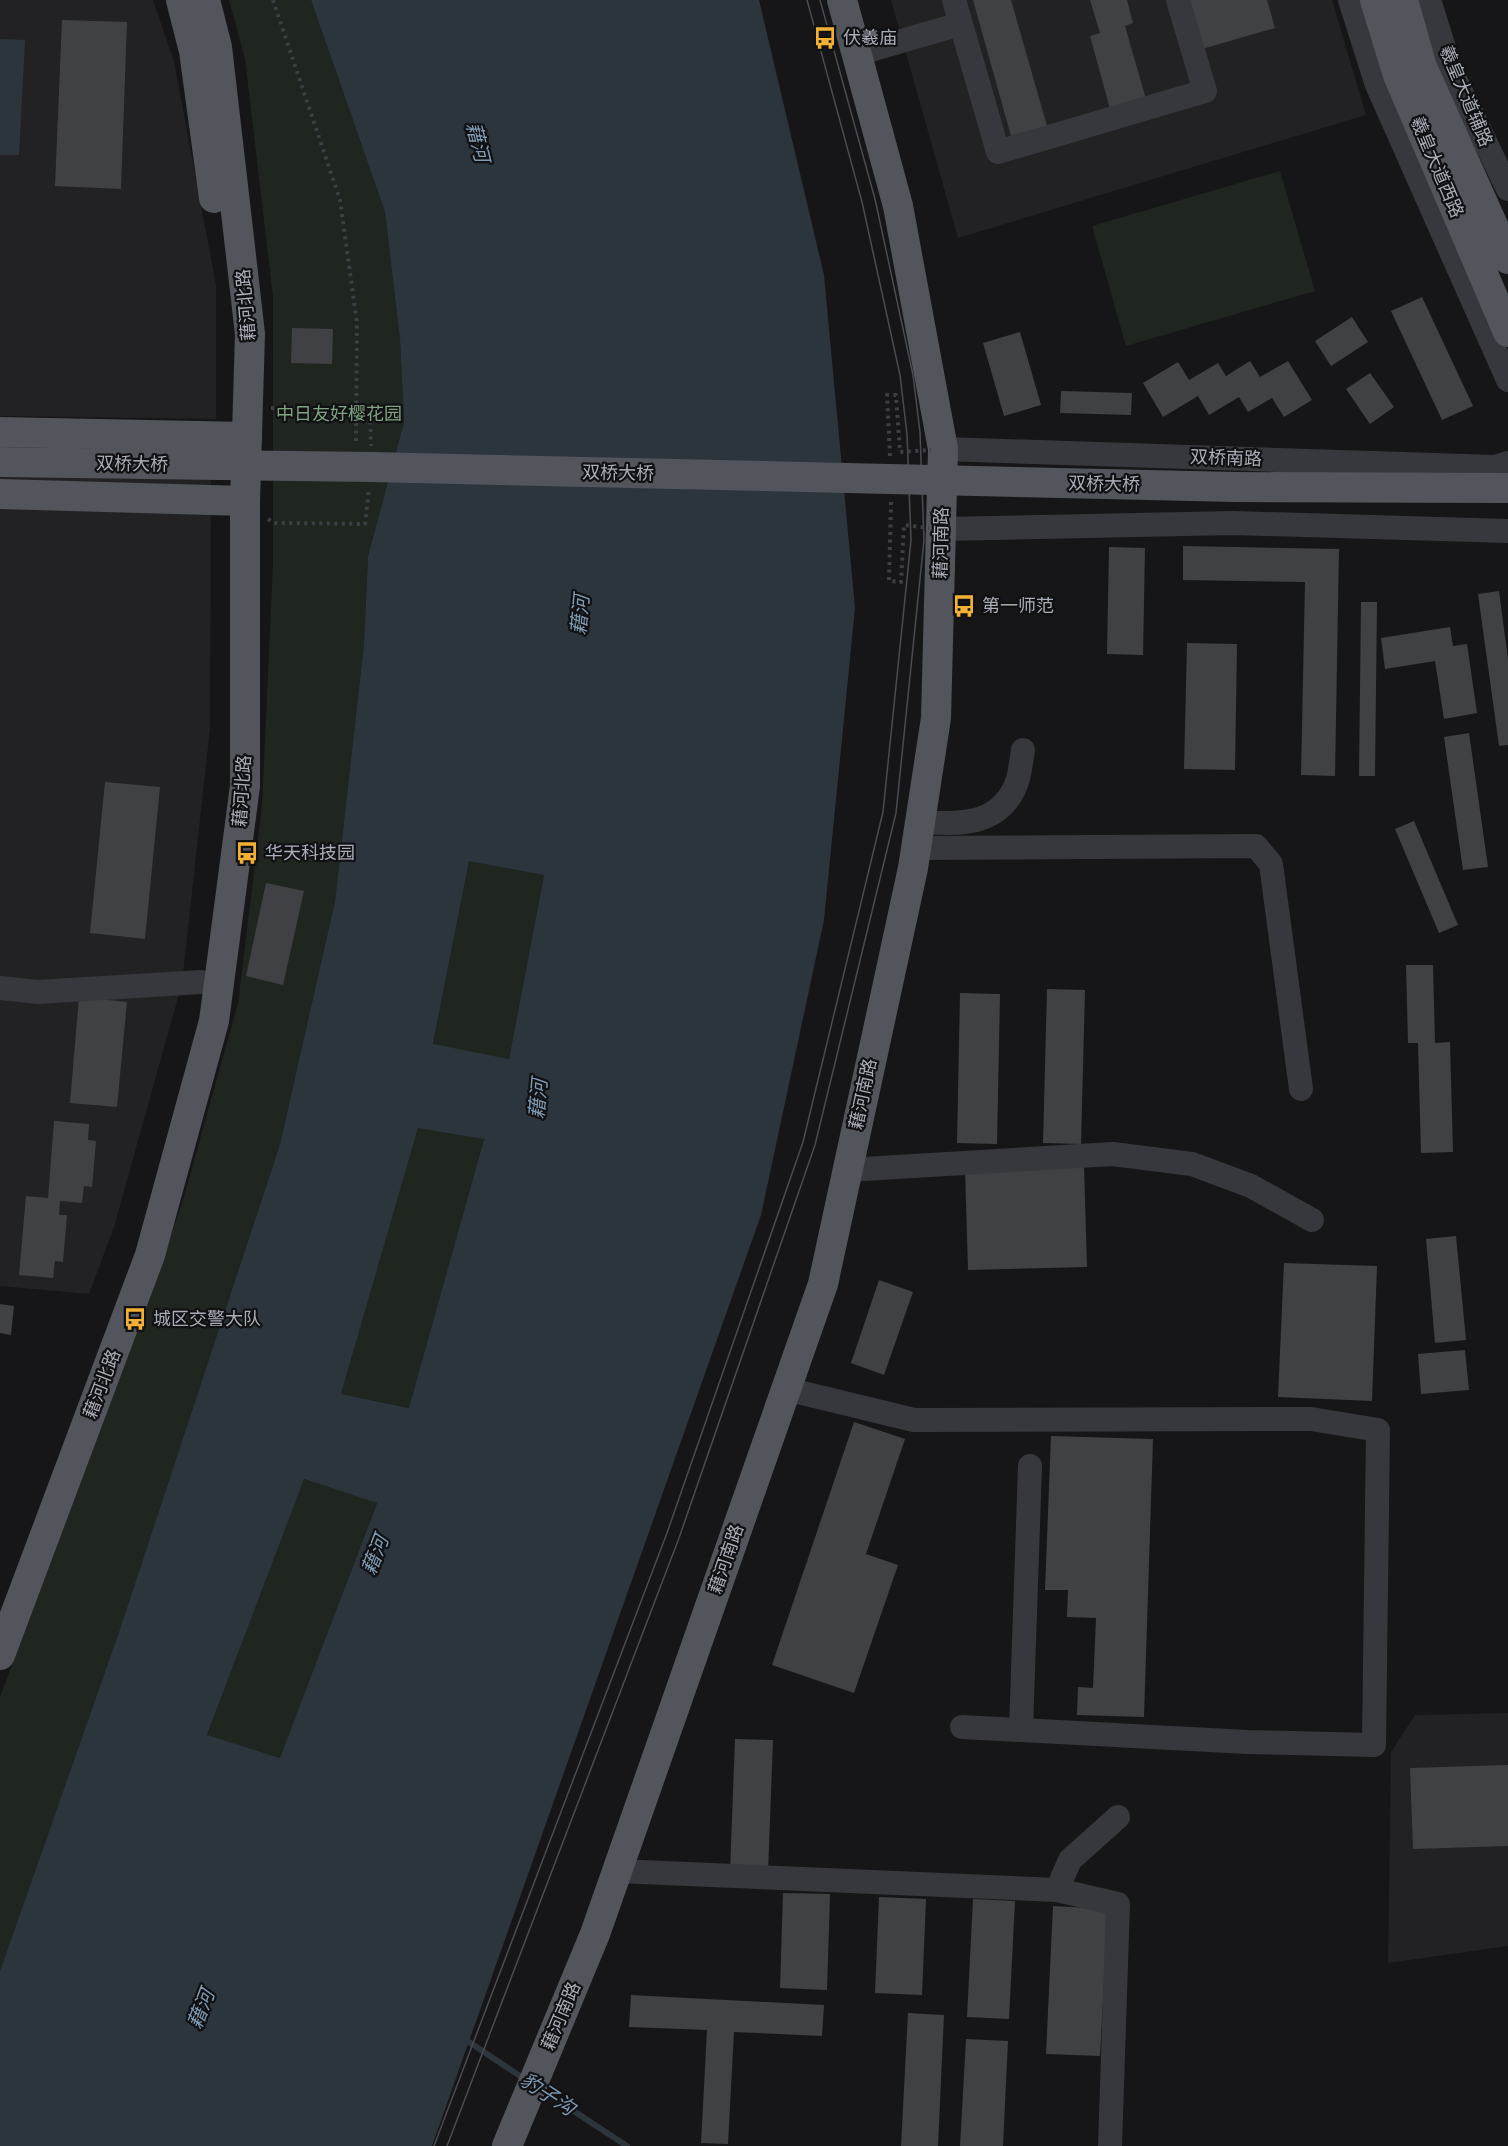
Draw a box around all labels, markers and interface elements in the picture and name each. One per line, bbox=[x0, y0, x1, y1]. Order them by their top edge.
bus stop icon: 伏羲庙 bbox=[812, 25, 838, 51]
place label: 伏羲庙 bbox=[843, 26, 897, 49]
street label: 羲皇大道辅路 bbox=[1435, 42, 1498, 150]
street label: 羲皇大道西路 bbox=[1406, 113, 1469, 221]
water label: 藉河 bbox=[461, 119, 496, 168]
street label: 藉河北路 bbox=[231, 268, 260, 342]
park label: 中日友好樱花园 bbox=[276, 402, 402, 425]
street label: 双桥南路 bbox=[1190, 445, 1262, 470]
street label: 双桥大桥 bbox=[96, 451, 168, 476]
street label: 双桥大桥 bbox=[582, 460, 654, 485]
street label: 双桥大桥 bbox=[1068, 471, 1140, 496]
street label: 藉河南路 bbox=[928, 507, 953, 579]
water label: 藉河 bbox=[565, 590, 595, 636]
bus stop icon: 第一师范 bbox=[951, 593, 977, 619]
place label: 第一师范 bbox=[982, 594, 1054, 617]
street label: 藉河北路 bbox=[228, 754, 255, 828]
bus stop icon: 华天科技园 bbox=[234, 840, 260, 866]
place label: 华天科技园 bbox=[265, 841, 355, 864]
street label: 藉河南路 bbox=[844, 1056, 881, 1132]
water label: 藉河 bbox=[523, 1074, 553, 1120]
bus stop icon: 城区交警大队 bbox=[122, 1306, 148, 1332]
place label: 城区交警大队 bbox=[153, 1307, 261, 1330]
street label: 藉河北路 bbox=[78, 1346, 125, 1422]
street label: 藉河南路 bbox=[703, 1521, 748, 1597]
water label: 藉河 bbox=[356, 1528, 396, 1578]
street label: 藉河南路 bbox=[536, 1978, 585, 2053]
water label: 藉河 bbox=[182, 1982, 222, 2032]
water label: 豹子沟 bbox=[516, 2067, 582, 2122]

